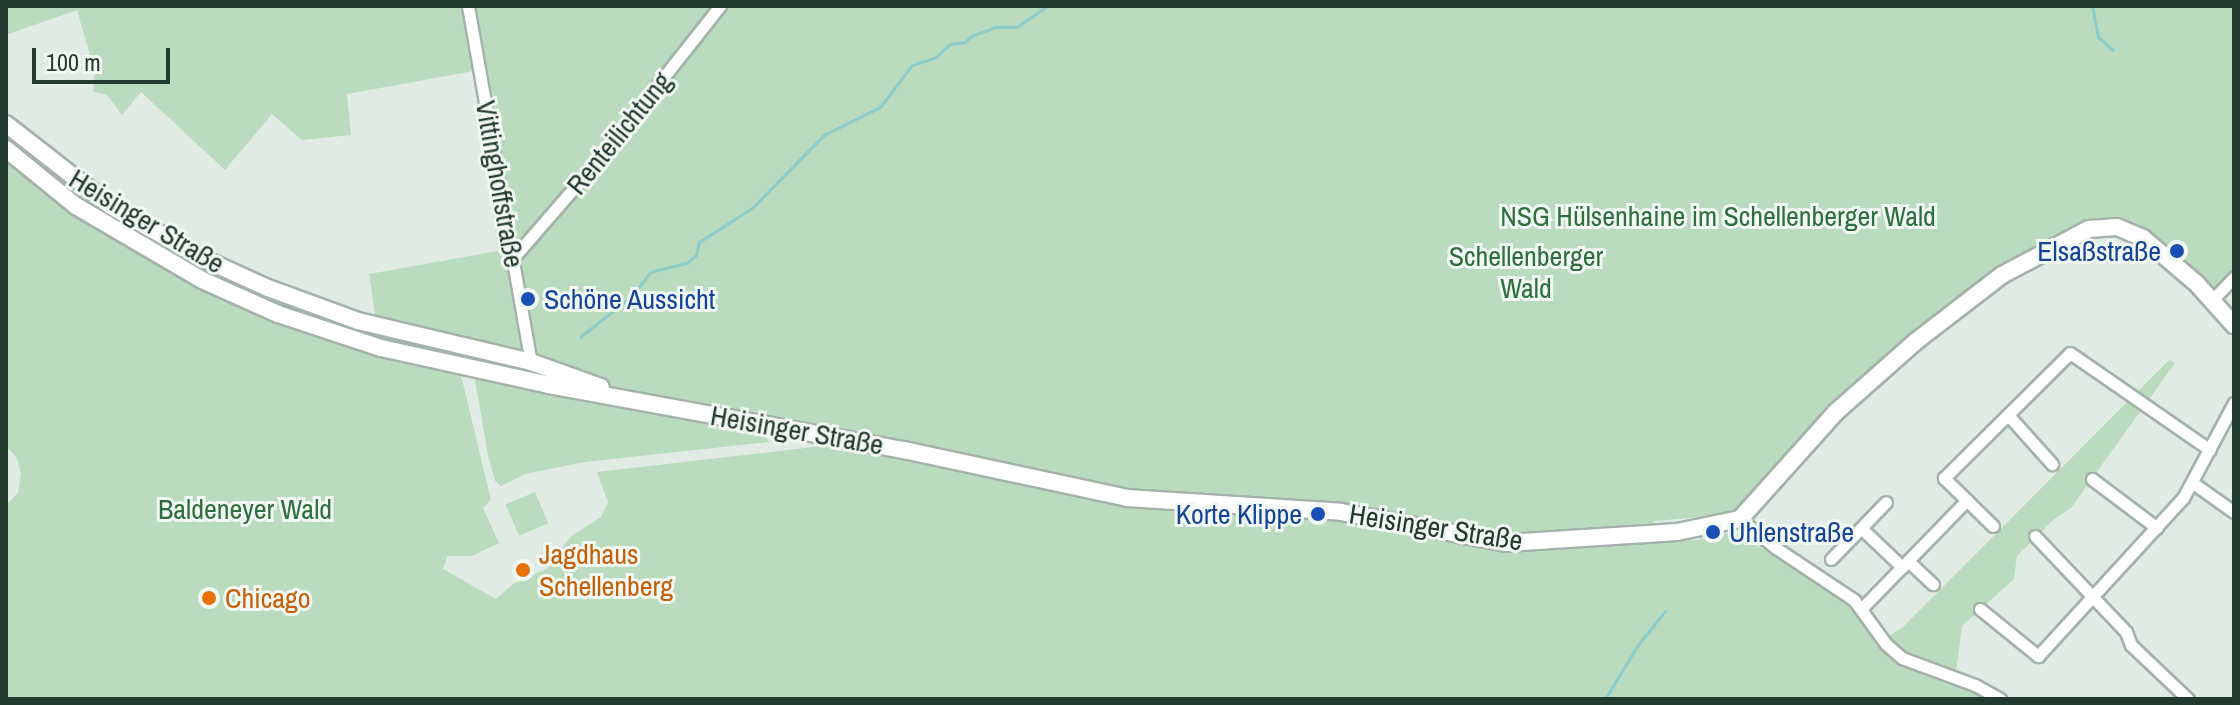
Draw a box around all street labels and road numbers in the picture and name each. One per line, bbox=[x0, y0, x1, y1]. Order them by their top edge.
street label: Renteilichtung bbox=[559, 65, 679, 201]
street label: Vittinghoffstraße bbox=[469, 98, 531, 270]
street label: Heisinger Straße bbox=[63, 162, 231, 280]
street label: Heisinger Straße bbox=[708, 398, 886, 462]
street label: Heisinger Straße bbox=[1347, 497, 1525, 557]

